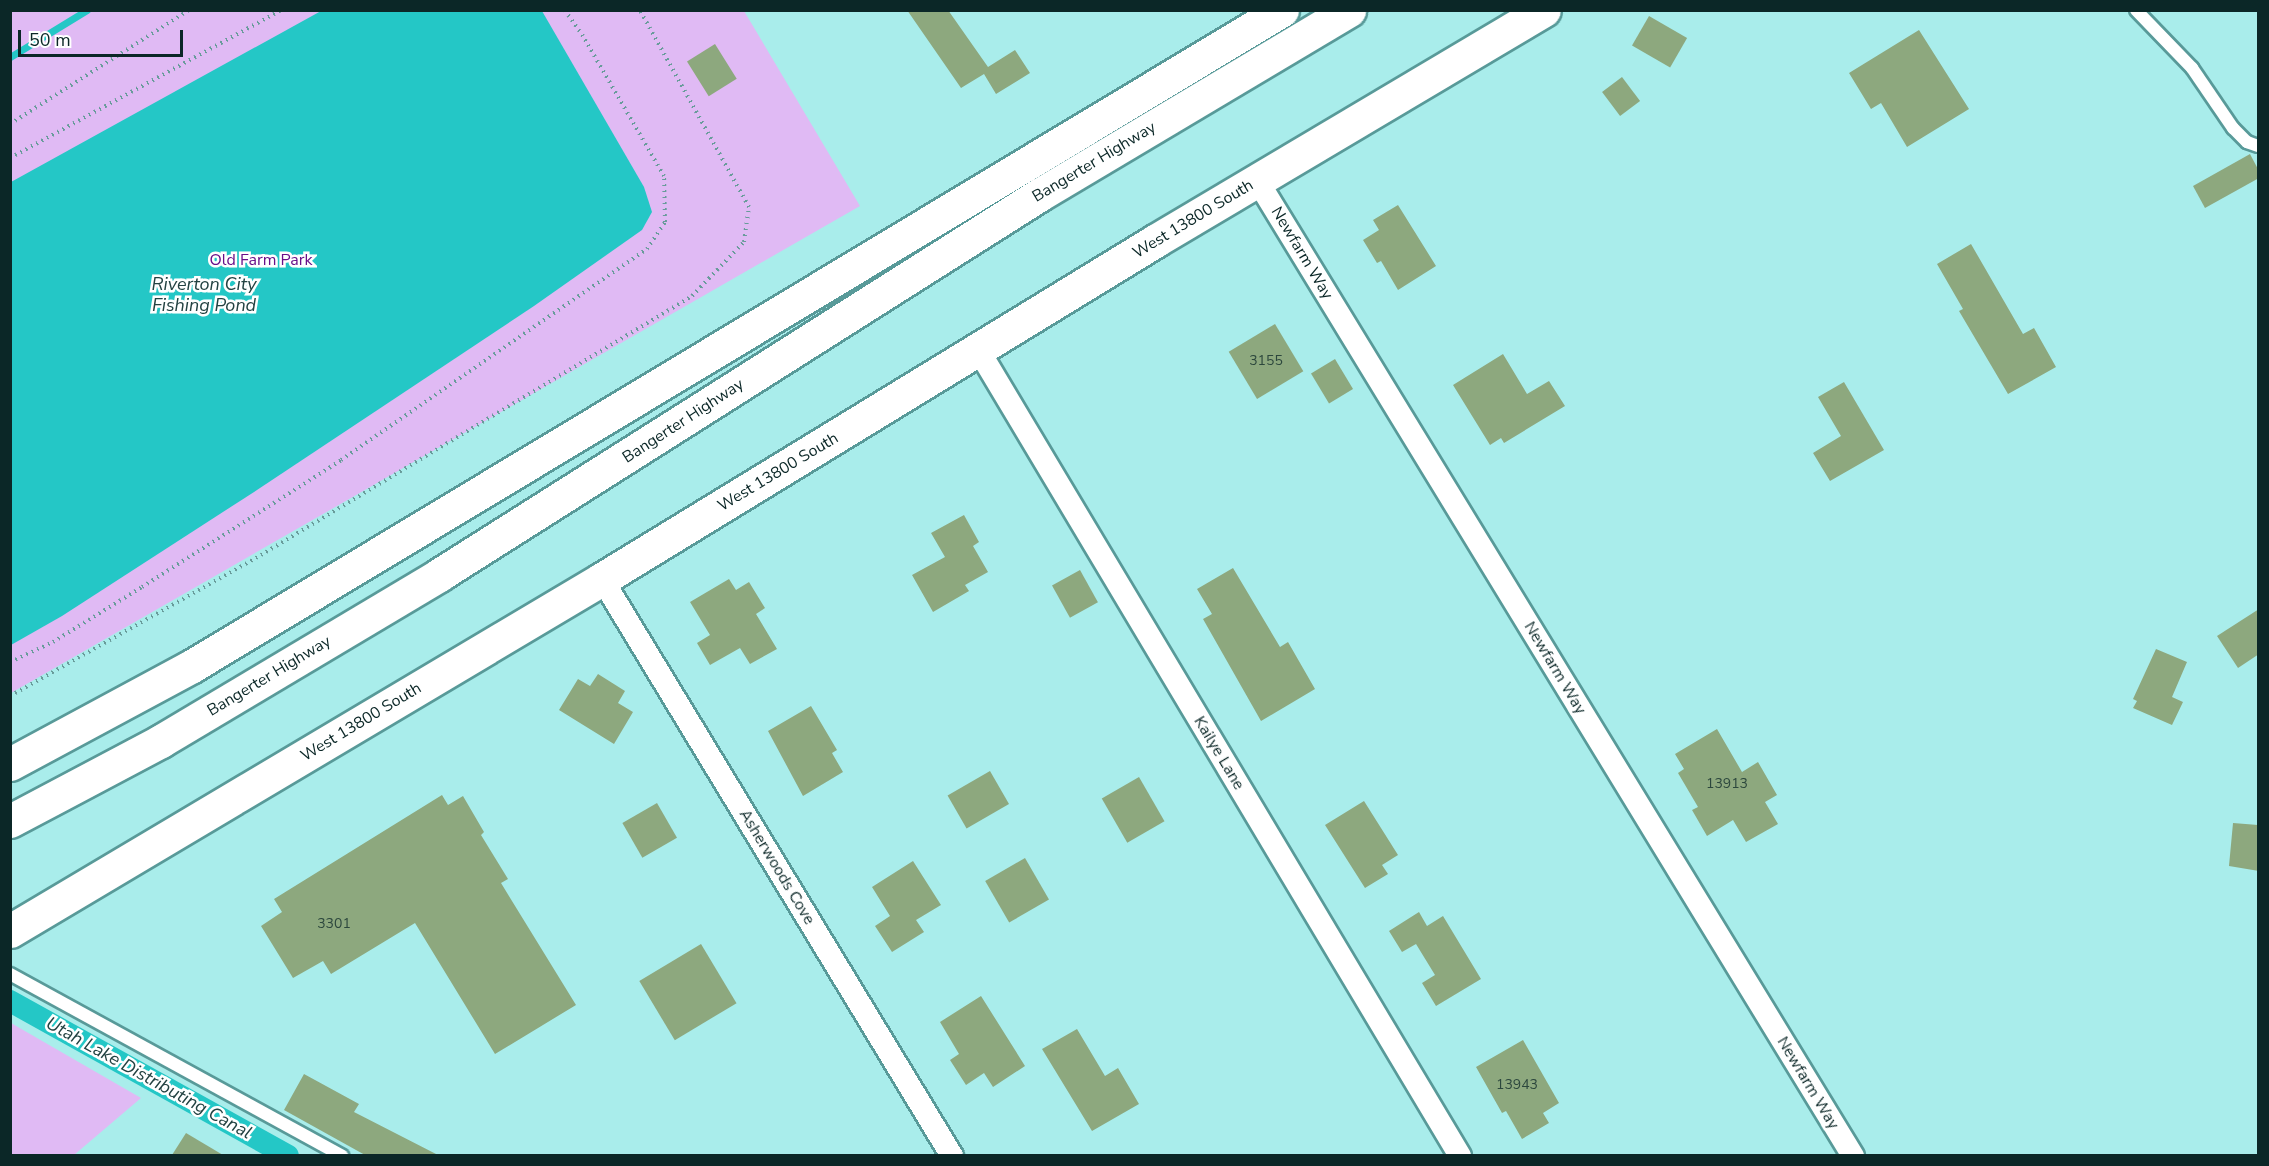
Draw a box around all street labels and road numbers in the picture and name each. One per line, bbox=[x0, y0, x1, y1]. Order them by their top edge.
street label: Bangerter Highway bbox=[1029, 118, 1159, 206]
street label: West 13800 South bbox=[1129, 175, 1257, 263]
street label: Newfarm Way bbox=[1267, 203, 1337, 303]
street label: Bangerter Highway bbox=[619, 375, 747, 467]
street label: West 13800 South bbox=[714, 428, 842, 516]
street label: Newfarm Way bbox=[1520, 618, 1590, 718]
street label: Bangerter Highway bbox=[204, 632, 334, 720]
street label: West 13800 South bbox=[297, 678, 425, 766]
street label: Kailye Lane bbox=[1190, 713, 1248, 793]
street label: Asherwoods Cove bbox=[735, 806, 819, 928]
street label: Newfarm Way bbox=[1773, 1033, 1843, 1133]

